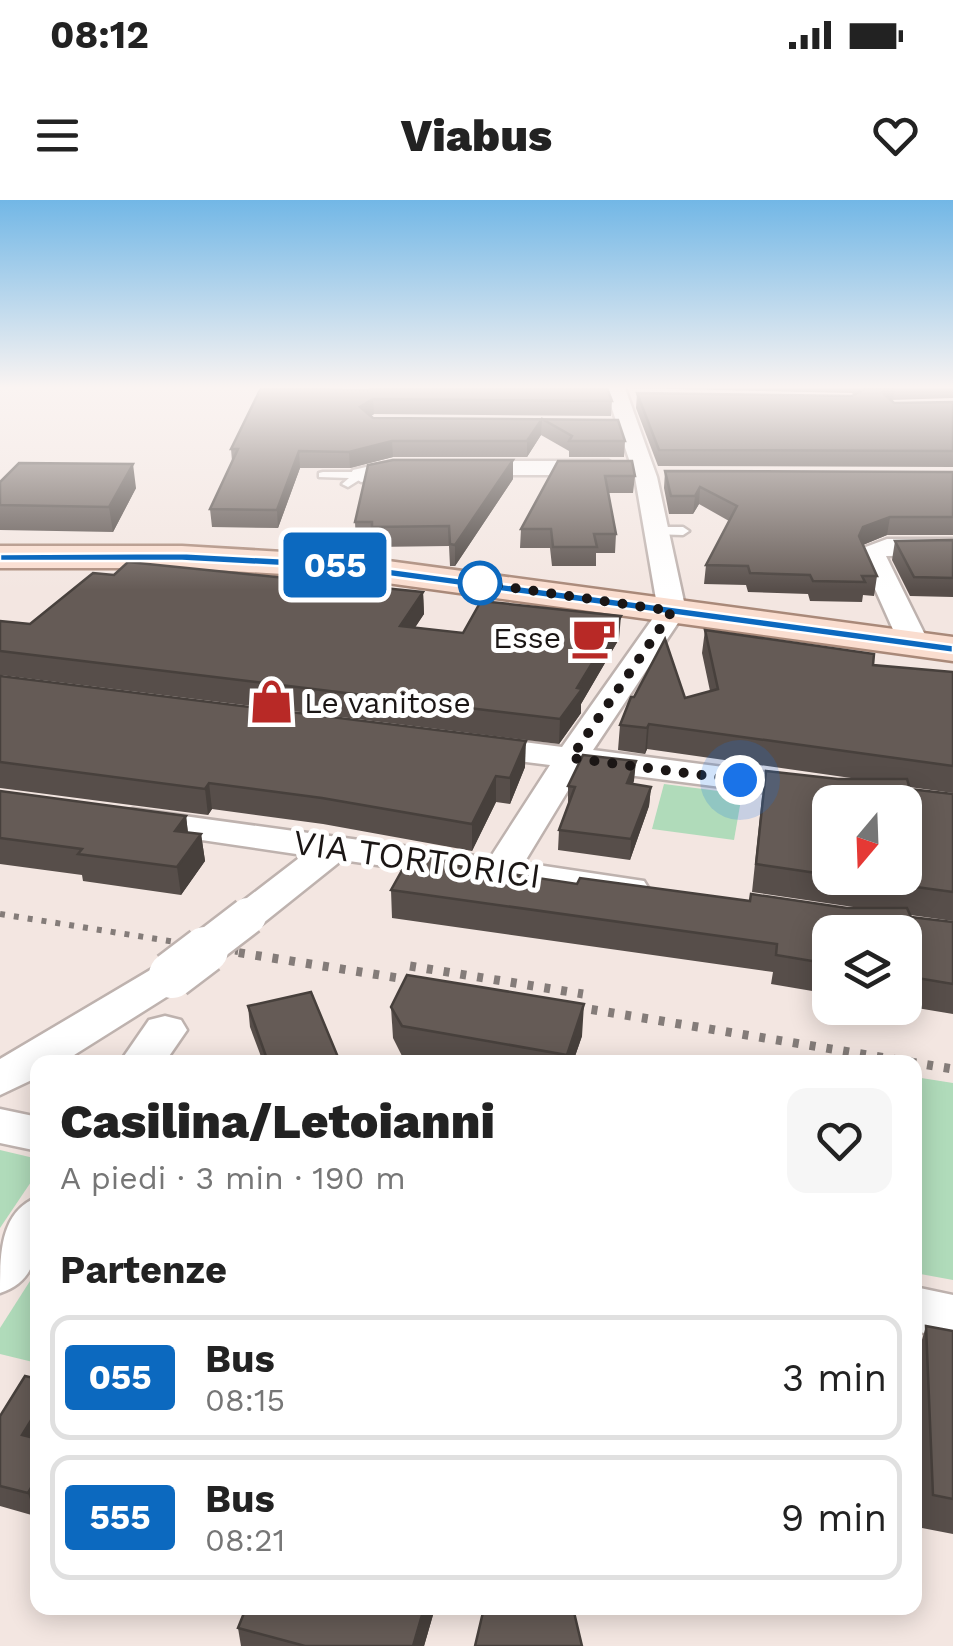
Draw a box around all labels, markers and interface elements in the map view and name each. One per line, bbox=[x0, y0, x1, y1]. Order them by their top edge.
text: 08:12 bbox=[50, 13, 149, 57]
icon: menu bbox=[30, 108, 85, 163]
icon: heart bbox=[868, 108, 923, 163]
text: Viabus bbox=[401, 109, 552, 162]
line badge: 055 bbox=[278, 532, 392, 598]
text: 055 bbox=[303, 544, 367, 586]
unlabelled marker bbox=[459, 562, 501, 604]
cafe icon: Esse bbox=[570, 613, 618, 661]
place label: Esse bbox=[493, 620, 561, 655]
shop icon: Le vanitose bbox=[247, 678, 295, 726]
place label: Le vanitose bbox=[304, 685, 471, 720]
your location bbox=[715, 755, 765, 805]
north arrow bbox=[812, 785, 922, 895]
map controls bbox=[812, 785, 922, 1025]
street label: VIA TORTORICI bbox=[291, 821, 543, 897]
button: layers bbox=[812, 915, 922, 1025]
button: heart bbox=[787, 1088, 892, 1193]
text: Casilina/Letoianni bbox=[60, 1093, 495, 1150]
text: A piedi · 3 min · 190 m bbox=[60, 1159, 406, 1197]
text: Partenze bbox=[60, 1248, 227, 1292]
text: Bus bbox=[205, 1337, 275, 1381]
text: 055 bbox=[88, 1356, 152, 1398]
text: 3 min bbox=[782, 1356, 887, 1400]
text: 08:15 bbox=[205, 1381, 285, 1419]
text: Bus bbox=[205, 1477, 275, 1521]
text: 555 bbox=[89, 1496, 151, 1538]
text: 9 min bbox=[781, 1496, 887, 1540]
text: 08:21 bbox=[205, 1521, 285, 1559]

